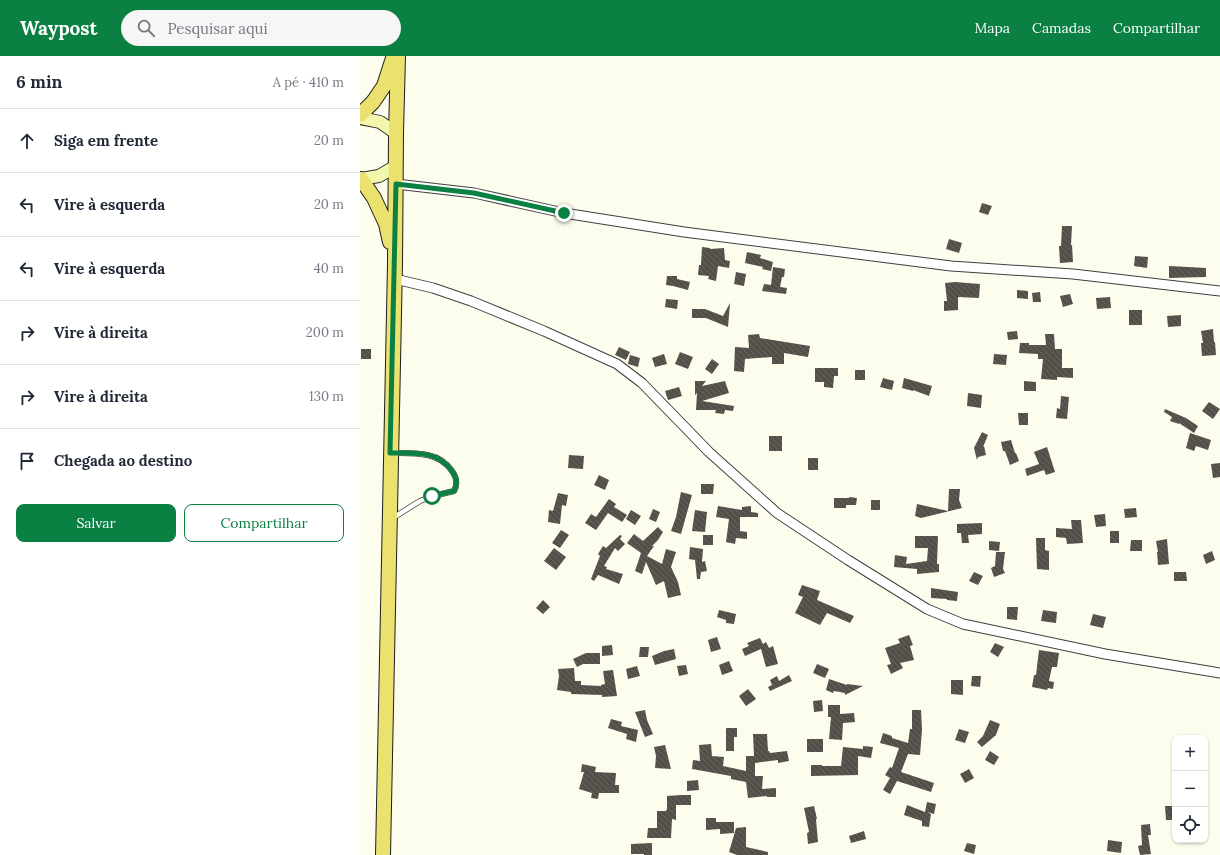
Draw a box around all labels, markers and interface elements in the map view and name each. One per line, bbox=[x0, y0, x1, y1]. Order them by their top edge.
search box bbox=[121, 10, 401, 46]
text: Waypost bbox=[20, 16, 97, 40]
icon: search bbox=[135, 17, 157, 39]
text: Pesquisar aqui bbox=[167, 19, 268, 38]
text: Mapa bbox=[974, 19, 1010, 37]
text: Camadas bbox=[1032, 19, 1091, 37]
text: Compartilhar bbox=[1113, 19, 1200, 37]
text: 6 min bbox=[16, 71, 62, 93]
text: A pé · 410 m bbox=[273, 74, 344, 91]
icon: ahead bbox=[16, 130, 38, 152]
text: Siga em frente bbox=[54, 131, 158, 150]
text: 20 m bbox=[314, 132, 344, 149]
icon: left bbox=[16, 194, 38, 216]
text: Vire à esquerda bbox=[54, 195, 165, 214]
text: 20 m bbox=[314, 196, 344, 213]
route end bbox=[555, 204, 573, 222]
icon: left bbox=[16, 258, 38, 280]
text: Vire à esquerda bbox=[54, 259, 165, 278]
text: 40 m bbox=[314, 260, 344, 277]
icon: right bbox=[16, 322, 38, 344]
text: Vire à direita bbox=[54, 323, 148, 342]
text: 200 m bbox=[306, 324, 344, 341]
icon: right bbox=[16, 386, 38, 408]
text: Vire à direita bbox=[54, 387, 148, 406]
text: 130 m bbox=[309, 388, 344, 405]
icon: arrive bbox=[16, 450, 38, 472]
text: Chegada ao destino bbox=[54, 451, 192, 470]
route start bbox=[423, 487, 441, 505]
button: Salvar bbox=[16, 504, 176, 542]
button: Compartilhar bbox=[184, 504, 344, 542]
map controls bbox=[1172, 735, 1208, 843]
button: + bbox=[1172, 735, 1208, 771]
button: − bbox=[1172, 771, 1208, 807]
button: locate bbox=[1172, 807, 1208, 843]

